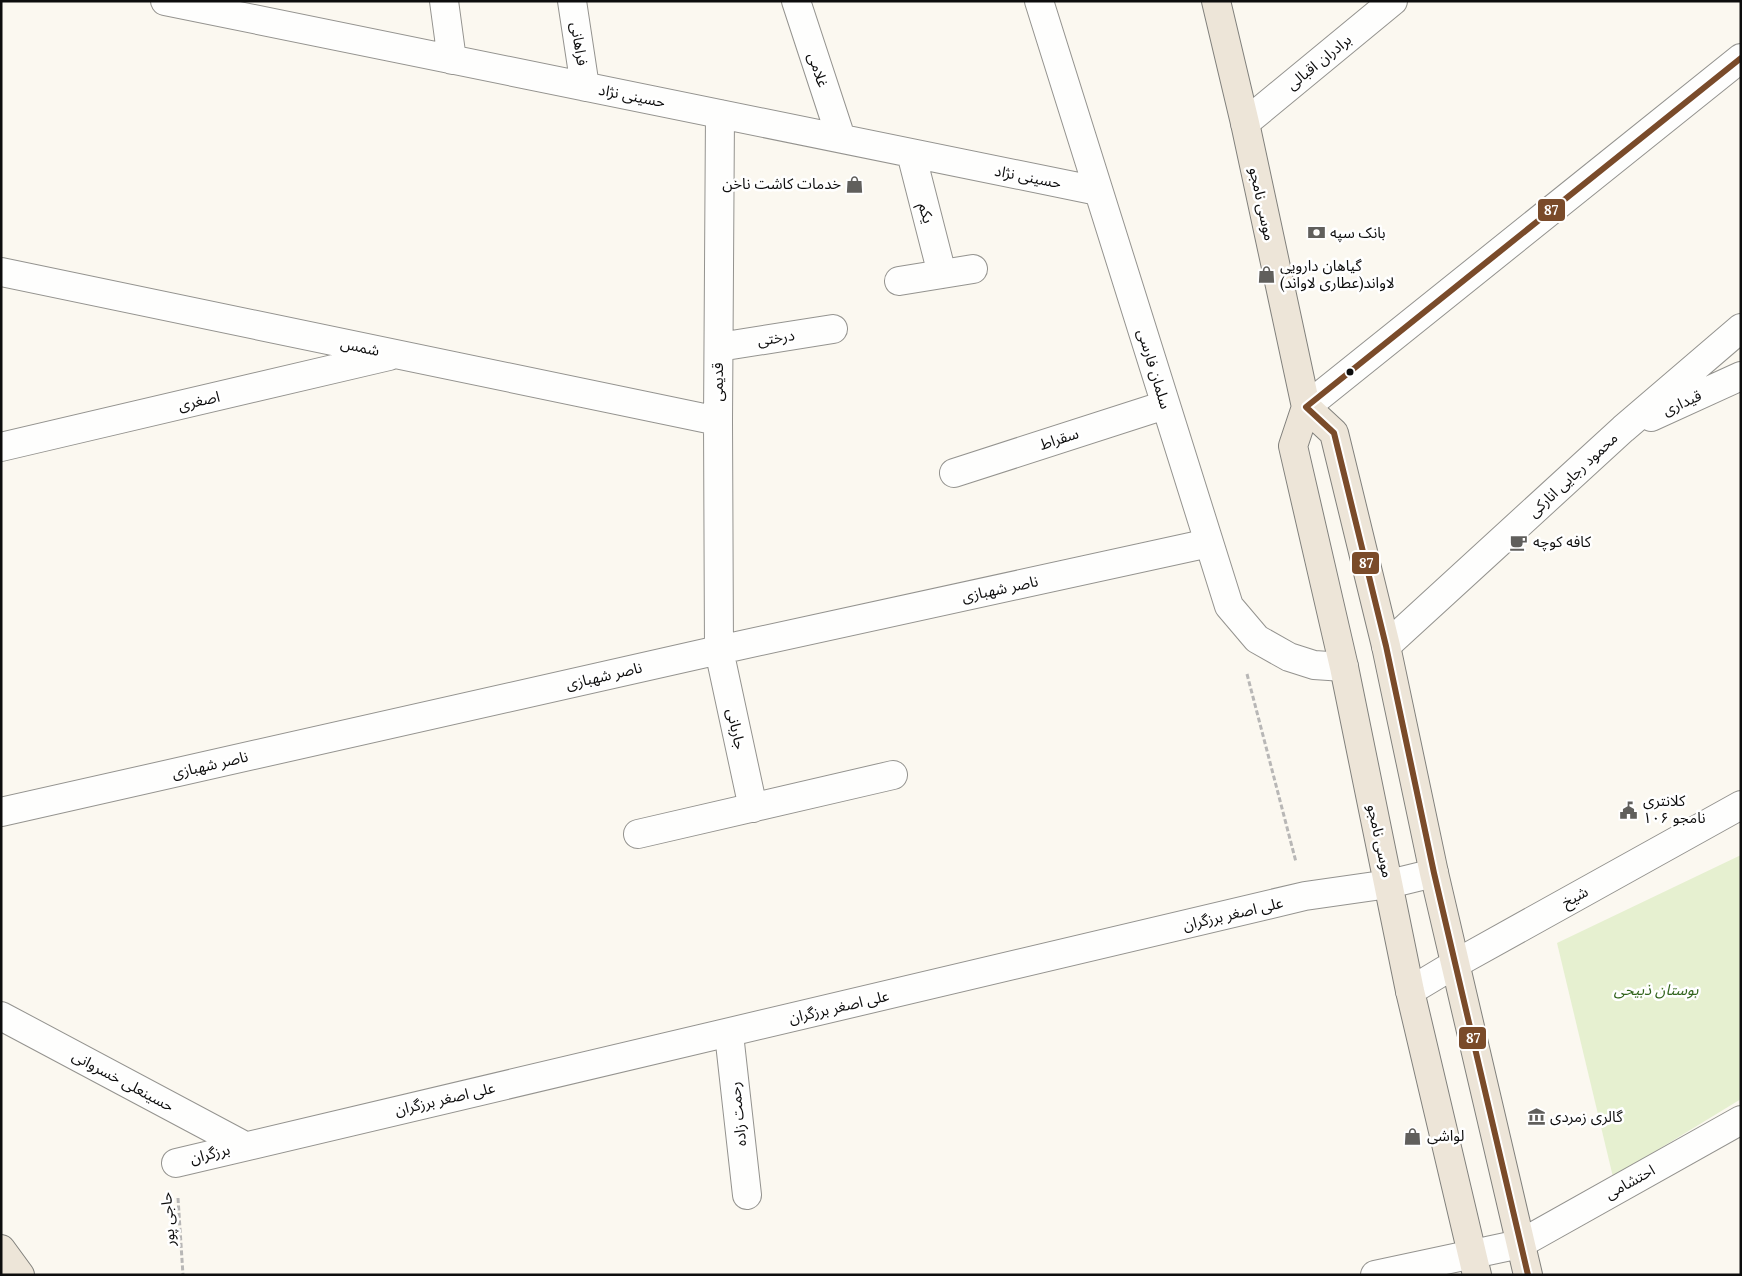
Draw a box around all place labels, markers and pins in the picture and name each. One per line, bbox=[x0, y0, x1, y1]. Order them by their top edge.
place label: خدمات کاشت ناخن bbox=[722, 174, 841, 193]
shop icon: خدمات کاشت ناخن bbox=[845, 174, 865, 194]
bank icon: بانک سپه bbox=[1306, 223, 1326, 243]
place label: بانک سپه bbox=[1330, 223, 1386, 243]
place label: گیاهان دارویی لاواند(عطاری لاواند) bbox=[1280, 256, 1395, 293]
shop icon: گیاهان دارویی لاواند(عطاری لاواند) bbox=[1256, 265, 1276, 285]
unlabelled marker bbox=[1345, 367, 1355, 377]
cafe icon: کافه کوچه bbox=[1509, 532, 1529, 552]
place label: کافه کوچه bbox=[1533, 532, 1592, 552]
place label: کلانتری ۱۰۶ نامجو bbox=[1643, 791, 1706, 827]
public building icon: کلانتری ۱۰۶ نامجو bbox=[1619, 800, 1639, 820]
museum icon: گالری زمردی bbox=[1526, 1107, 1546, 1127]
place label: گالری زمردی bbox=[1550, 1107, 1623, 1126]
shop icon: لواشی bbox=[1403, 1126, 1423, 1146]
place label: لواشی bbox=[1427, 1126, 1464, 1145]

